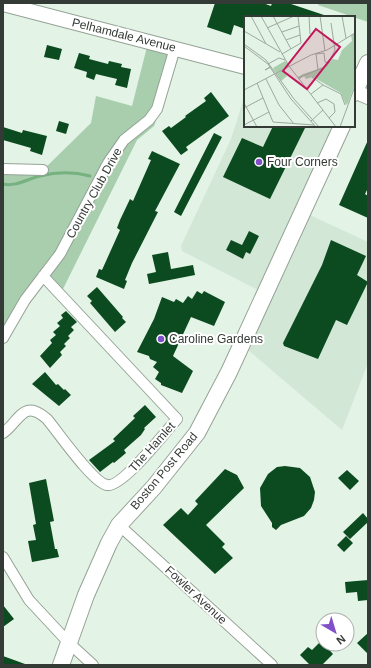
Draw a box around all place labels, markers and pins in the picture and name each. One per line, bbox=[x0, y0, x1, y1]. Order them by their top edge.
place label: Four Corners bbox=[267, 155, 338, 169]
marker: Four Corners bbox=[254, 157, 264, 167]
place label: Caroline Gardens bbox=[169, 332, 263, 346]
marker: Caroline Gardens bbox=[156, 334, 166, 344]

